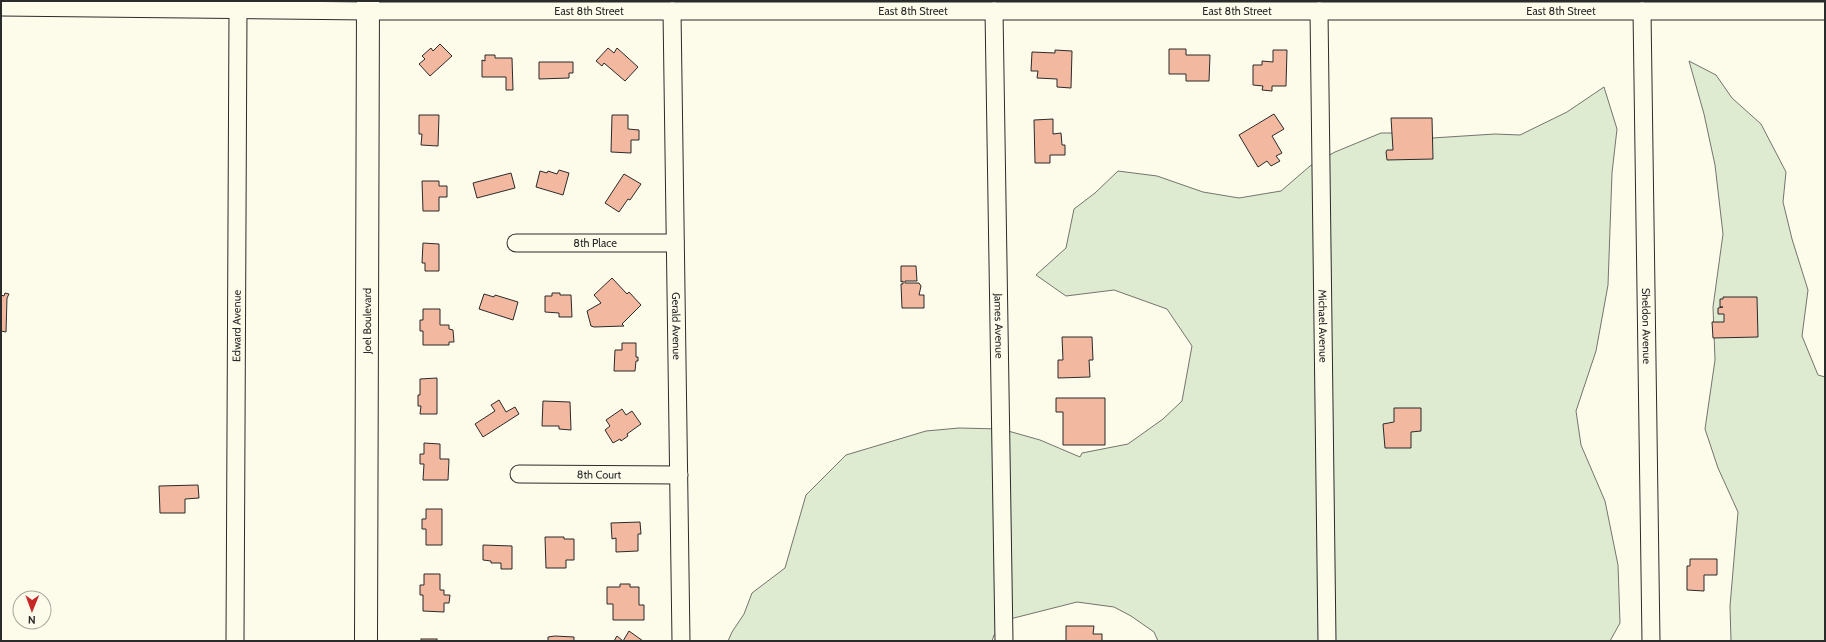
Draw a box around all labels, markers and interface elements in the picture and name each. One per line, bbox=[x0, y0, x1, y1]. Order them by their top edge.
street label: East 8th Street bbox=[554, 4, 624, 18]
street label: East 8th Street bbox=[878, 4, 948, 18]
street label: East 8th Street bbox=[1202, 4, 1272, 18]
street label: East 8th Street bbox=[1526, 4, 1596, 18]
street label: 8th Place bbox=[573, 236, 617, 250]
street label: Joel Boulevard bbox=[360, 288, 374, 355]
street label: Sheldon Avenue bbox=[1639, 288, 1654, 365]
street label: Michael Avenue bbox=[1316, 289, 1330, 363]
street label: Edward Avenue bbox=[229, 290, 244, 362]
street label: Gerald Avenue bbox=[669, 292, 684, 360]
street label: James Avenue bbox=[991, 292, 1007, 359]
street label: 8th Court bbox=[577, 467, 622, 482]
north arrow bbox=[12, 590, 52, 630]
text: N bbox=[28, 613, 36, 627]

